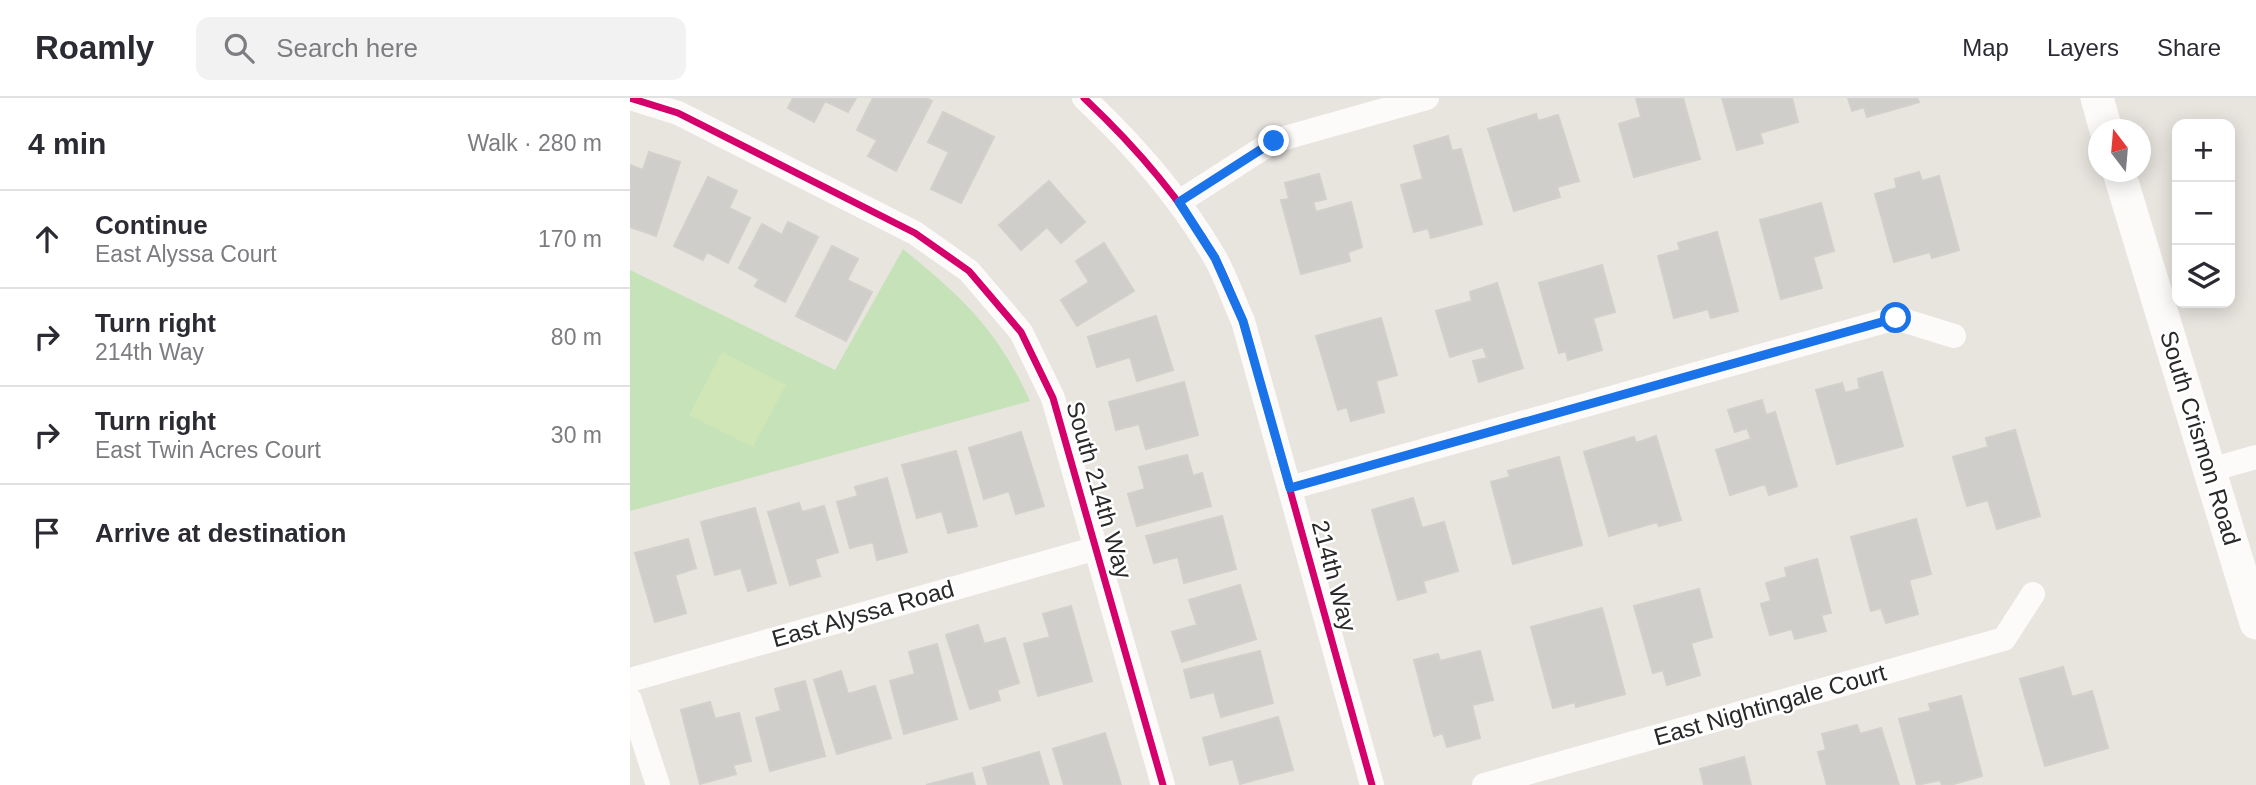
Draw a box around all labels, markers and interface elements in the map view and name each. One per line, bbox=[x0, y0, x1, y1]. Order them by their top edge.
search box bbox=[196, 17, 686, 80]
text: Roamly bbox=[35, 29, 154, 66]
icon: search bbox=[220, 29, 258, 67]
text: Search here bbox=[276, 33, 418, 63]
text: Map bbox=[1962, 34, 2009, 61]
text: Layers bbox=[2047, 34, 2119, 61]
text: Share bbox=[2157, 34, 2221, 61]
north arrow bbox=[2088, 119, 2151, 182]
map controls bbox=[2172, 119, 2235, 308]
button: + bbox=[2172, 119, 2235, 182]
route end bbox=[1258, 125, 1289, 156]
text: 4 min bbox=[28, 127, 106, 160]
text: Walk · 280 m bbox=[467, 130, 602, 156]
button: − bbox=[2172, 182, 2235, 245]
text: Continue bbox=[95, 210, 208, 240]
icon: ahead bbox=[28, 220, 66, 258]
text: 170 m bbox=[538, 226, 602, 252]
text: East Alyssa Court bbox=[95, 241, 277, 267]
button: layers bbox=[2172, 245, 2235, 308]
route start bbox=[1880, 302, 1911, 333]
text: Turn right bbox=[95, 308, 216, 338]
icon: right bbox=[28, 318, 66, 356]
text: 80 m bbox=[551, 324, 602, 350]
street label: South Crismon Road bbox=[2155, 327, 2246, 548]
text: 214th Way bbox=[95, 339, 204, 365]
street label: South 214th Way bbox=[1061, 398, 1138, 582]
text: Turn right bbox=[95, 406, 216, 436]
icon: right bbox=[28, 416, 66, 454]
text: 30 m bbox=[551, 422, 602, 448]
text: East Twin Acres Court bbox=[95, 437, 321, 463]
icon: arrive bbox=[28, 514, 66, 552]
street label: 214th Way bbox=[1307, 517, 1362, 634]
text: Arrive at destination bbox=[95, 518, 346, 548]
street label: East Alyssa Road bbox=[769, 575, 957, 652]
street label: East Nightingale Court bbox=[1651, 658, 1889, 751]

